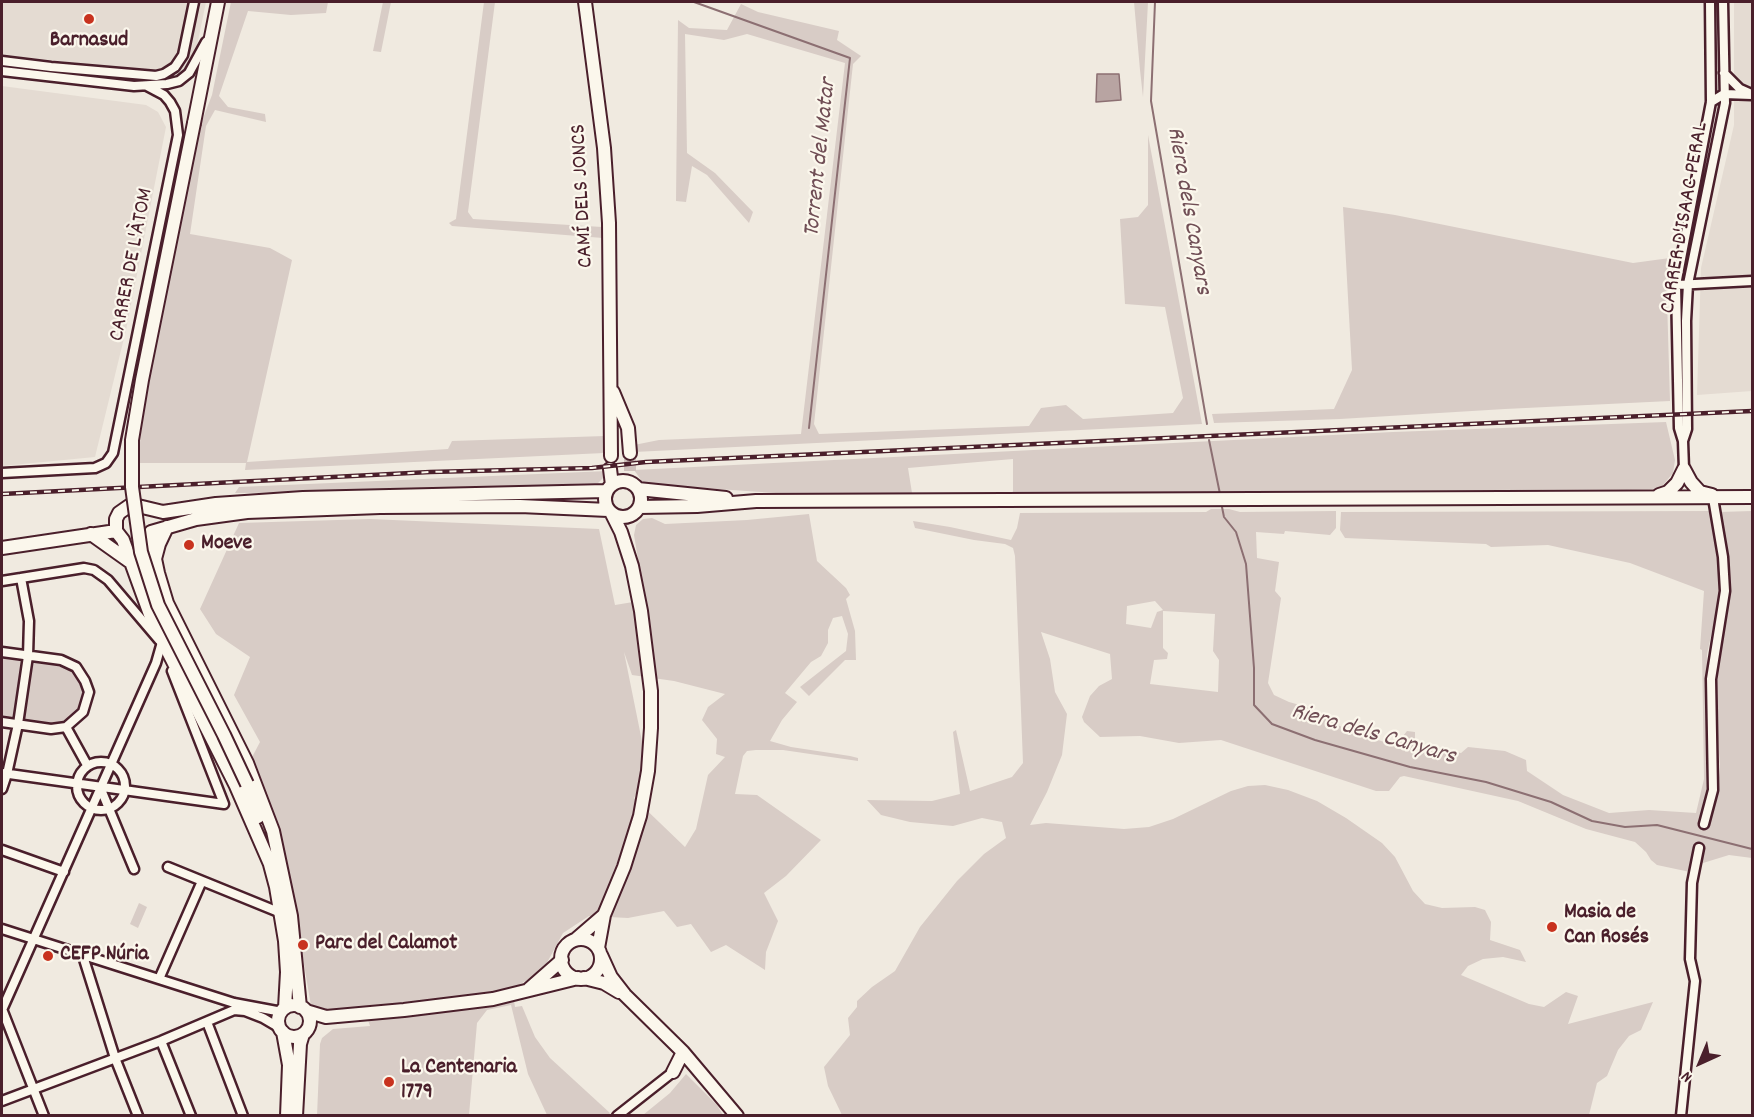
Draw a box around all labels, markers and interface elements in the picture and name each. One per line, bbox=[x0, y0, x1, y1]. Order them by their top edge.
marker: Barnasud bbox=[82, 12, 96, 26]
place label: Barnasud bbox=[50, 29, 128, 55]
water label: Torrent del Matar bbox=[799, 77, 845, 239]
street label: CARRER D'ISAAC PERAL bbox=[1656, 120, 1716, 316]
street label: CAMÍ DELS JONCS bbox=[567, 123, 601, 269]
water label: Riera dels Canyars bbox=[1158, 125, 1216, 297]
street label: CARRER DE L'ÀTOM bbox=[105, 186, 161, 344]
place label: Moeve bbox=[201, 532, 252, 558]
marker: Moeve bbox=[182, 538, 196, 552]
water label: Riera dels Canyars bbox=[1288, 699, 1458, 773]
place label: Masia de Can Rosés bbox=[1564, 901, 1649, 952]
marker: Masia de Can Rosés bbox=[1545, 920, 1559, 934]
place label: Parc del Calamot bbox=[315, 932, 457, 958]
marker: Parc del Calamot bbox=[296, 938, 310, 952]
place label: CEFP Núria bbox=[60, 943, 149, 969]
marker: CEFP Núria bbox=[41, 949, 55, 963]
north arrow bbox=[1670, 1033, 1730, 1093]
place label: La Centenaria 1779 bbox=[401, 1056, 517, 1108]
text: N bbox=[1676, 1065, 1698, 1087]
marker: La Centenaria 1779 bbox=[382, 1075, 396, 1089]

